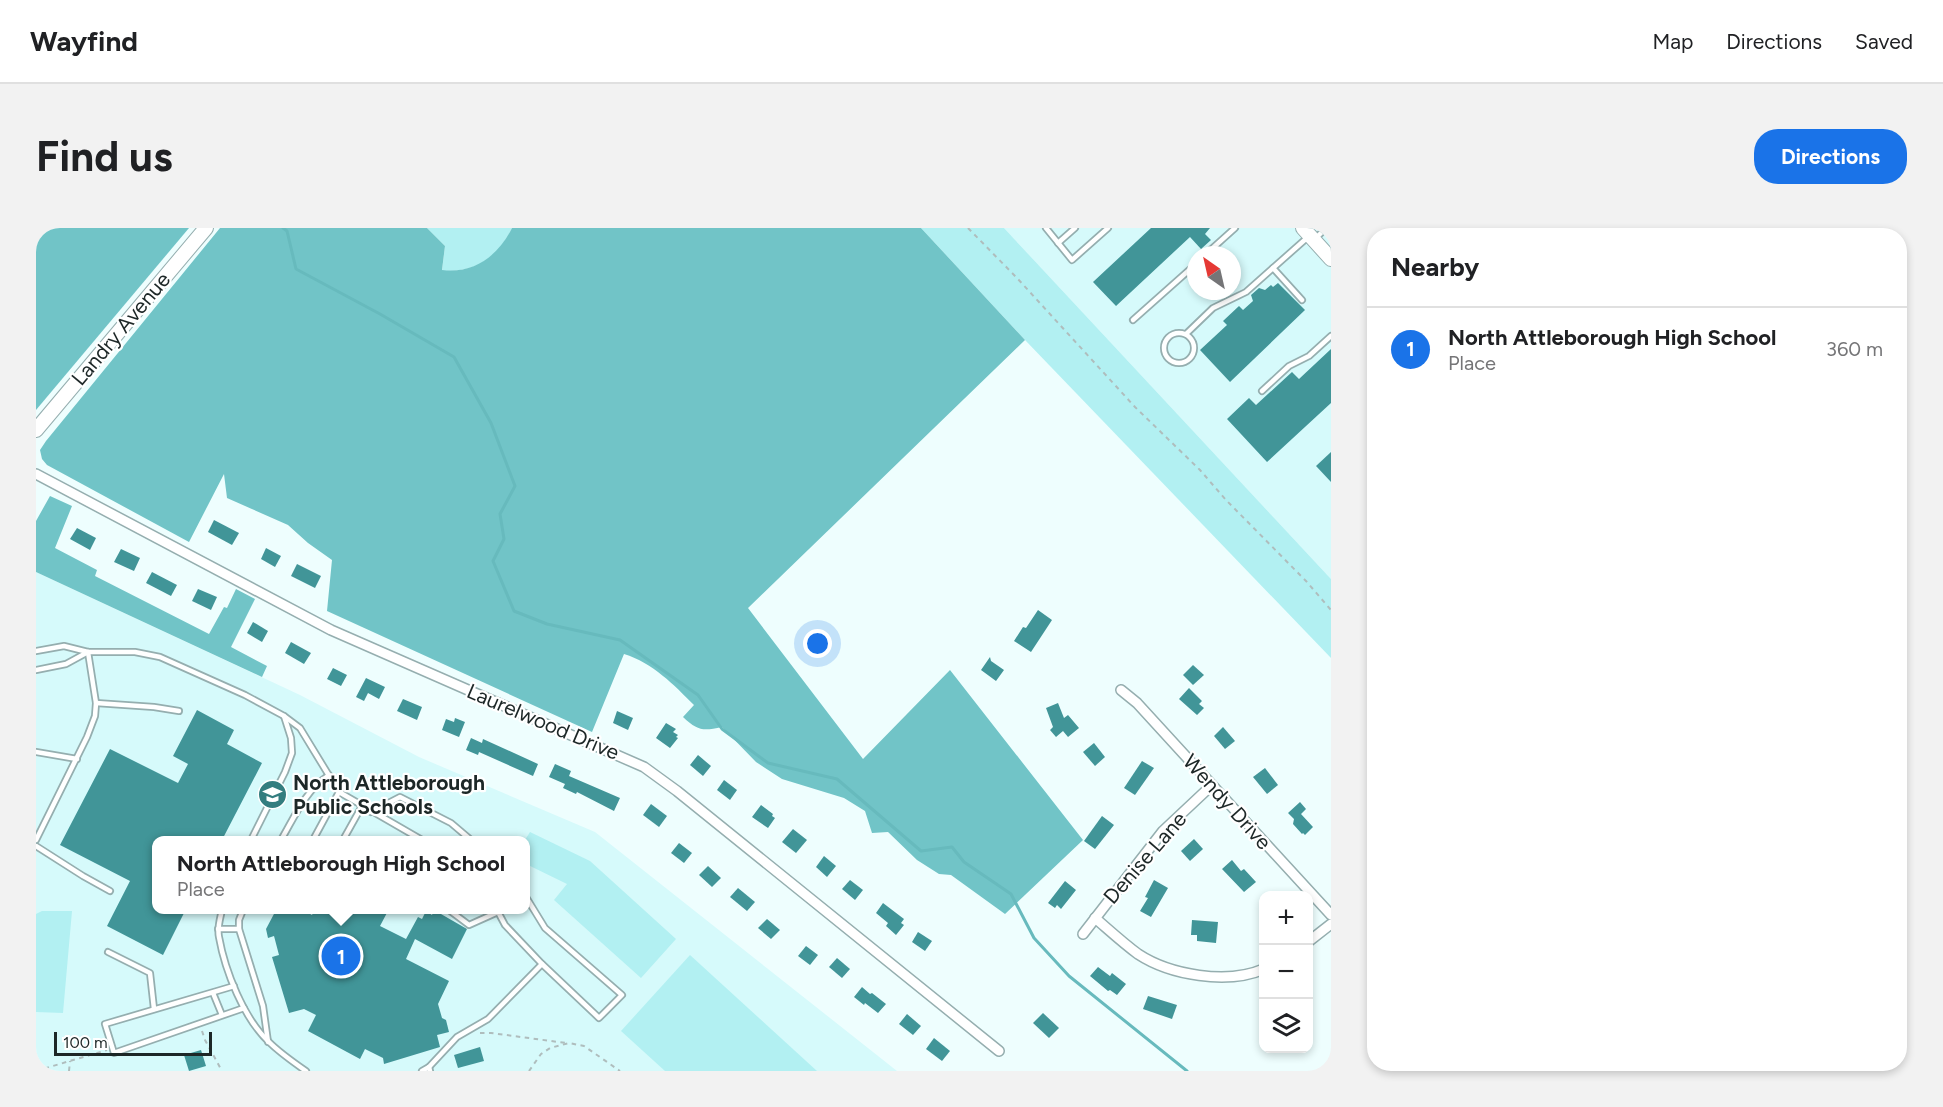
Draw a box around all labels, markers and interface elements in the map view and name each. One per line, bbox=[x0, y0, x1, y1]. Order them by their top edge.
text: Wayfind bbox=[30, 24, 138, 58]
text: Map bbox=[1652, 29, 1693, 54]
text: Directions bbox=[1726, 29, 1822, 54]
text: Saved bbox=[1855, 29, 1913, 54]
button: Directions bbox=[1754, 129, 1907, 184]
text: Find us bbox=[36, 131, 173, 182]
north arrow bbox=[1187, 246, 1241, 300]
text: Nearby bbox=[1391, 251, 1479, 283]
street label: Landry Avenue bbox=[66, 267, 175, 390]
text: North Attleborough High School bbox=[1448, 324, 1776, 351]
text: 1 bbox=[1406, 337, 1415, 361]
text: 360 m bbox=[1826, 337, 1883, 361]
text: Place bbox=[1448, 351, 1496, 375]
your location bbox=[803, 629, 832, 658]
street label: Laurelwood Drive bbox=[463, 678, 623, 765]
street label: Wendy Drive bbox=[1178, 749, 1277, 854]
place label: North Attleborough Public Schools bbox=[293, 770, 485, 819]
school or university icon: North Attleborough Public Schools bbox=[256, 779, 288, 811]
street label: Denise Lane bbox=[1098, 807, 1191, 909]
popup bbox=[152, 836, 530, 914]
text: North Attleborough High School bbox=[177, 850, 505, 877]
text: Place bbox=[177, 877, 225, 901]
map controls bbox=[1259, 891, 1313, 1053]
button: + bbox=[1259, 891, 1313, 945]
pin: 1 bbox=[322, 934, 360, 978]
button: − bbox=[1259, 945, 1313, 999]
button: layers bbox=[1259, 999, 1313, 1053]
scale bar bbox=[54, 1029, 212, 1056]
text: 100 m bbox=[63, 1033, 108, 1052]

